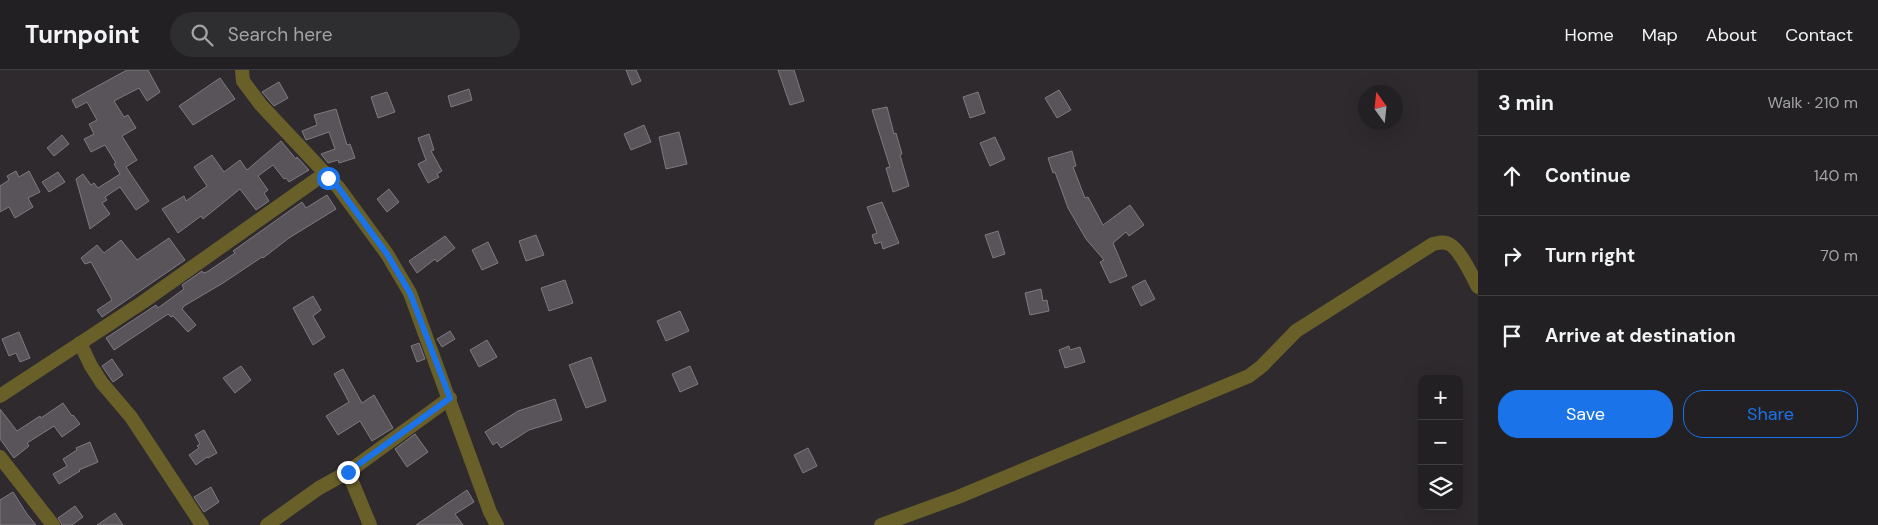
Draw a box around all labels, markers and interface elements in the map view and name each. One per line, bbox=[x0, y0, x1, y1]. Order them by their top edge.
search box bbox=[170, 12, 520, 57]
text: Turnpoint bbox=[25, 19, 140, 50]
icon: search bbox=[188, 21, 216, 49]
text: Search here bbox=[228, 22, 333, 47]
text: Home bbox=[1564, 23, 1614, 47]
text: Map bbox=[1642, 23, 1678, 47]
text: About bbox=[1706, 23, 1757, 47]
text: Contact bbox=[1785, 23, 1853, 47]
north arrow bbox=[1358, 85, 1403, 130]
text: 3 min bbox=[1498, 89, 1554, 117]
text: Walk · 210 m bbox=[1768, 92, 1858, 113]
icon: ahead bbox=[1498, 162, 1526, 190]
text: Continue bbox=[1545, 163, 1631, 188]
text: 140 m bbox=[1814, 165, 1858, 186]
route start bbox=[317, 167, 340, 190]
icon: right bbox=[1498, 242, 1526, 270]
text: Turn right bbox=[1545, 243, 1635, 268]
text: 70 m bbox=[1820, 245, 1858, 266]
icon: arrive bbox=[1498, 322, 1526, 350]
text: Arrive at destination bbox=[1545, 323, 1736, 348]
map controls bbox=[1418, 375, 1463, 510]
button: + bbox=[1418, 375, 1463, 420]
button: Save bbox=[1498, 390, 1673, 438]
button: Share bbox=[1683, 390, 1858, 438]
button: − bbox=[1418, 420, 1463, 465]
route end bbox=[337, 461, 360, 484]
button: layers bbox=[1418, 465, 1463, 510]

